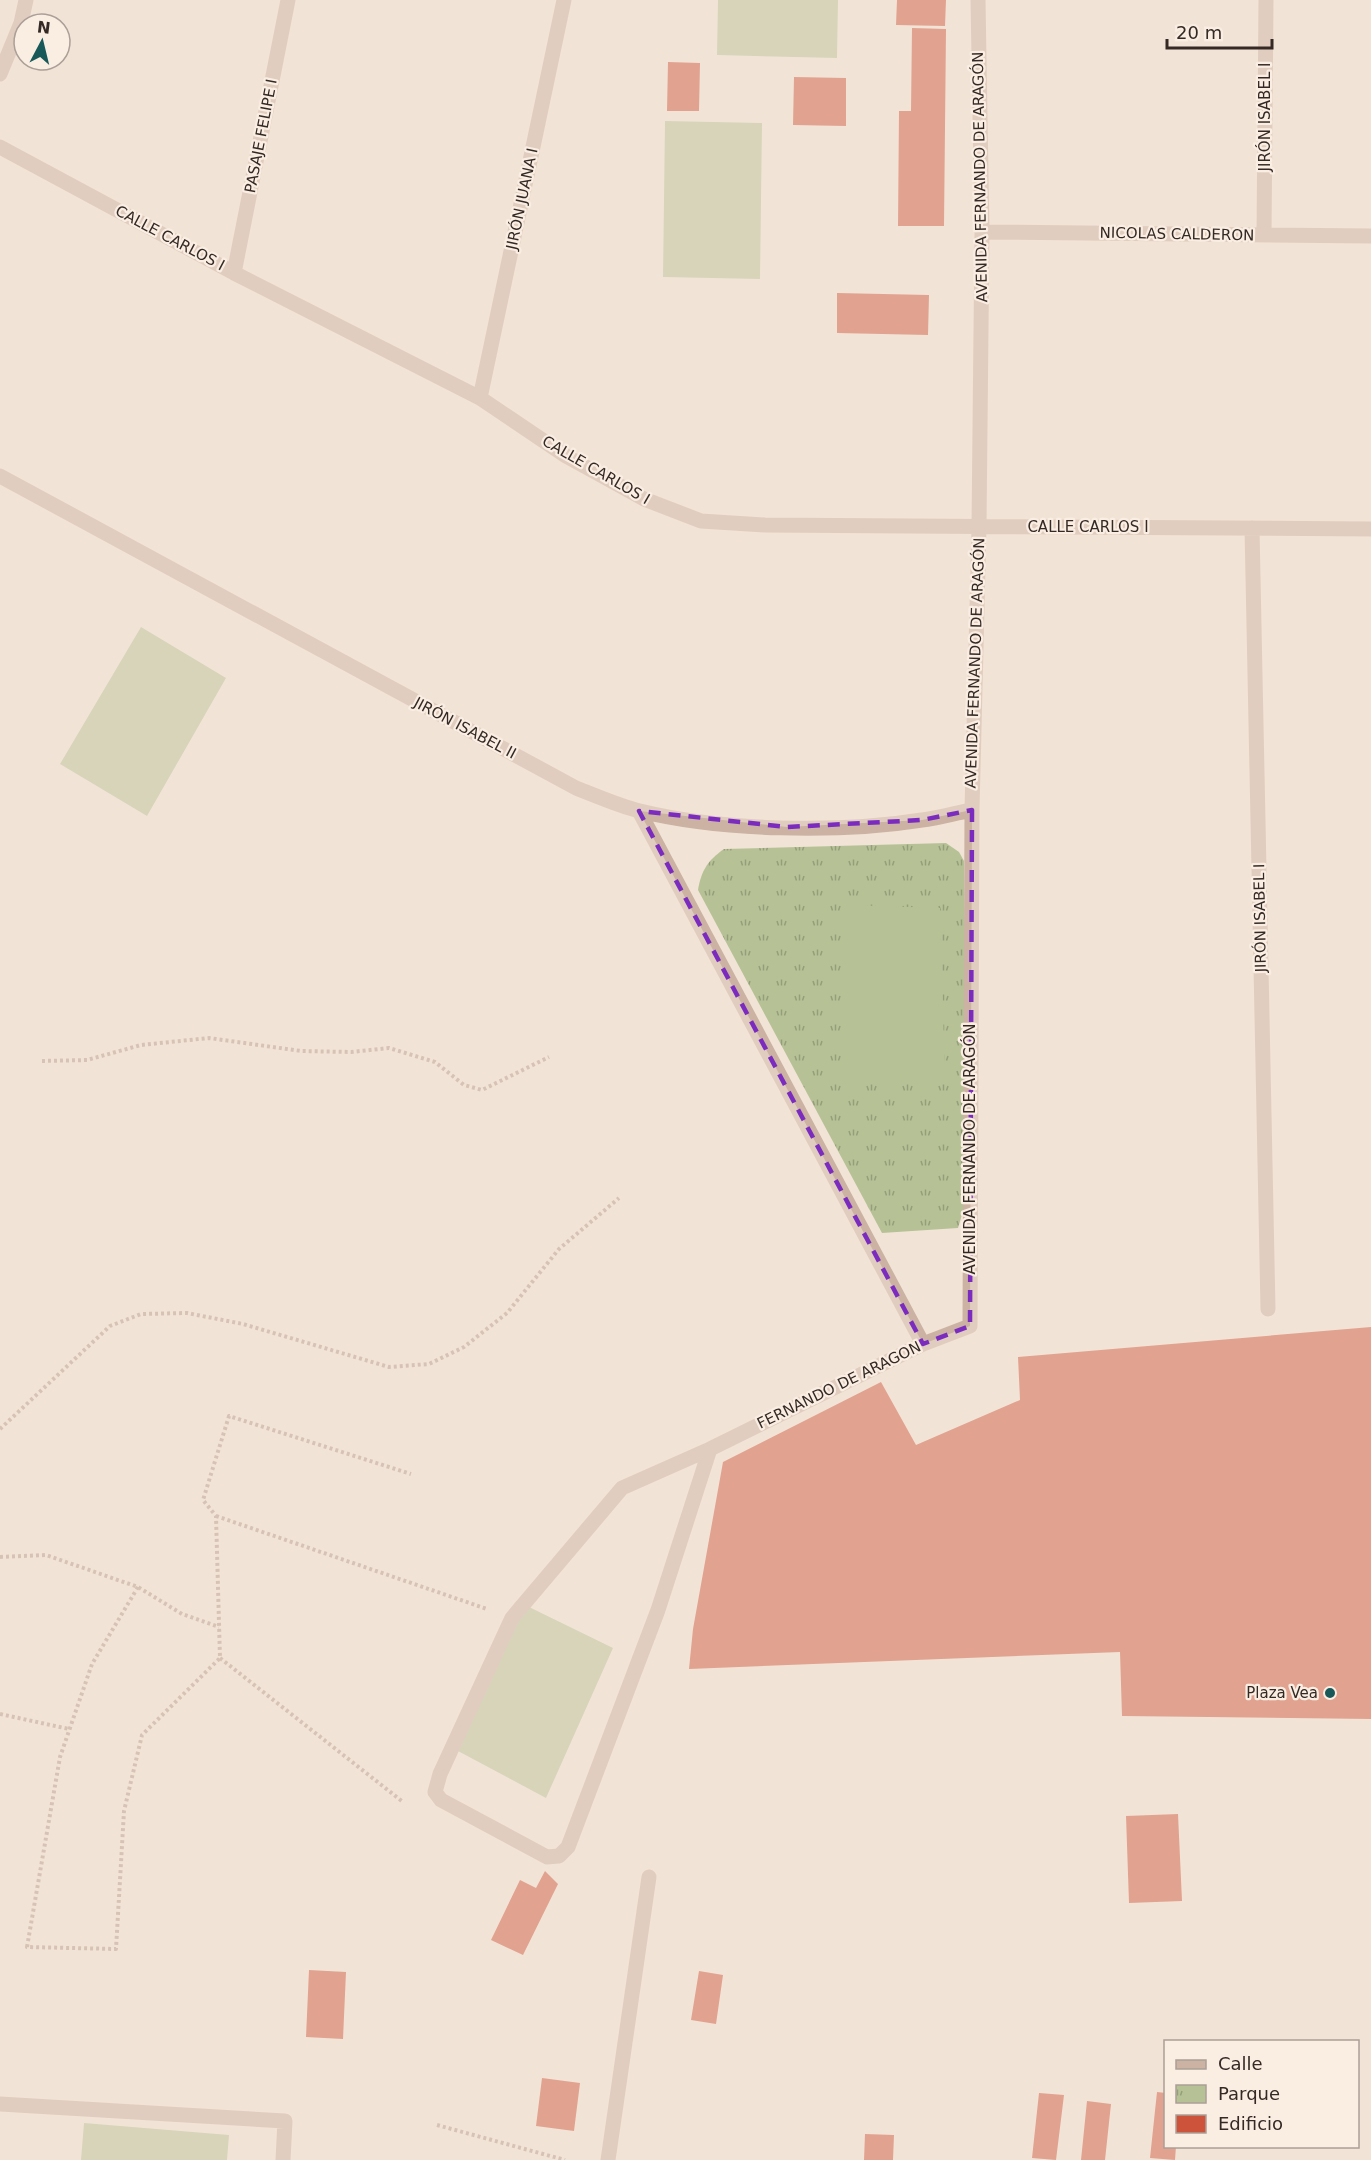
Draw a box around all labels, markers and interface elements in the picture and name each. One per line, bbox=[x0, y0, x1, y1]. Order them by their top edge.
north arrow bbox=[12, 12, 72, 72]
scale bar bbox=[1167, 12, 1272, 50]
text: N bbox=[36, 17, 52, 38]
text: 20 m bbox=[1176, 22, 1222, 43]
street label: AVENIDA FERNANDO DE ARAGÓN bbox=[968, 51, 991, 303]
street label: JIRÓN ISABEL I bbox=[1255, 63, 1274, 172]
street label: PASAJE FELIPE I bbox=[241, 78, 281, 194]
street label: JIRÓN JUANA I bbox=[501, 146, 542, 252]
street label: CALLE CARLOS I bbox=[112, 202, 228, 274]
street label: NICOLAS CALDERON bbox=[1099, 224, 1255, 244]
street label: CALLE CARLOS I bbox=[539, 432, 653, 508]
street label: CALLE CARLOS I bbox=[1027, 518, 1149, 536]
street label: AVENIDA FERNANDO DE ARAGÓN bbox=[961, 537, 988, 789]
street label: JIRÓN ISABEL II bbox=[410, 692, 520, 763]
street label: JIRÓN ISABEL I bbox=[1249, 863, 1270, 974]
street label: AVENIDA FERNANDO DE ARAGÓN bbox=[960, 1024, 979, 1274]
street label: FERNANDO DE ARAGON bbox=[754, 1337, 924, 1433]
place label: Plaza Vea bbox=[1246, 1684, 1318, 1702]
marker: Plaza Vea bbox=[1323, 1686, 1337, 1700]
legend bbox=[1164, 2040, 1359, 2148]
text: Calle bbox=[1218, 2053, 1263, 2074]
text: Parque bbox=[1218, 2083, 1280, 2104]
text: Edificio bbox=[1218, 2113, 1283, 2134]

